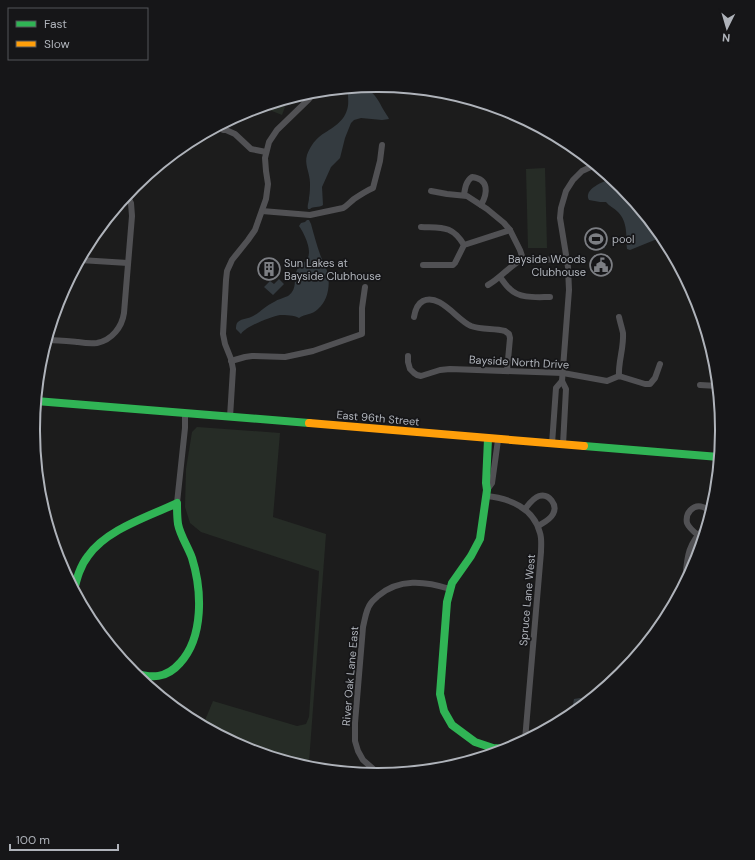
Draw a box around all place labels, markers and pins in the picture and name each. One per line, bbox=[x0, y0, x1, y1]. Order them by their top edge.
sports icon: pool bbox=[583, 226, 609, 252]
place label: pool bbox=[612, 232, 634, 246]
place label: Bayside Woods Clubhouse bbox=[508, 252, 586, 279]
public building icon: Bayside Woods Clubhouse bbox=[588, 252, 614, 278]
building icon: Sun Lakes at Bayside Clubhouse bbox=[256, 256, 282, 282]
place label: Sun Lakes at Bayside Clubhouse bbox=[284, 256, 381, 283]

